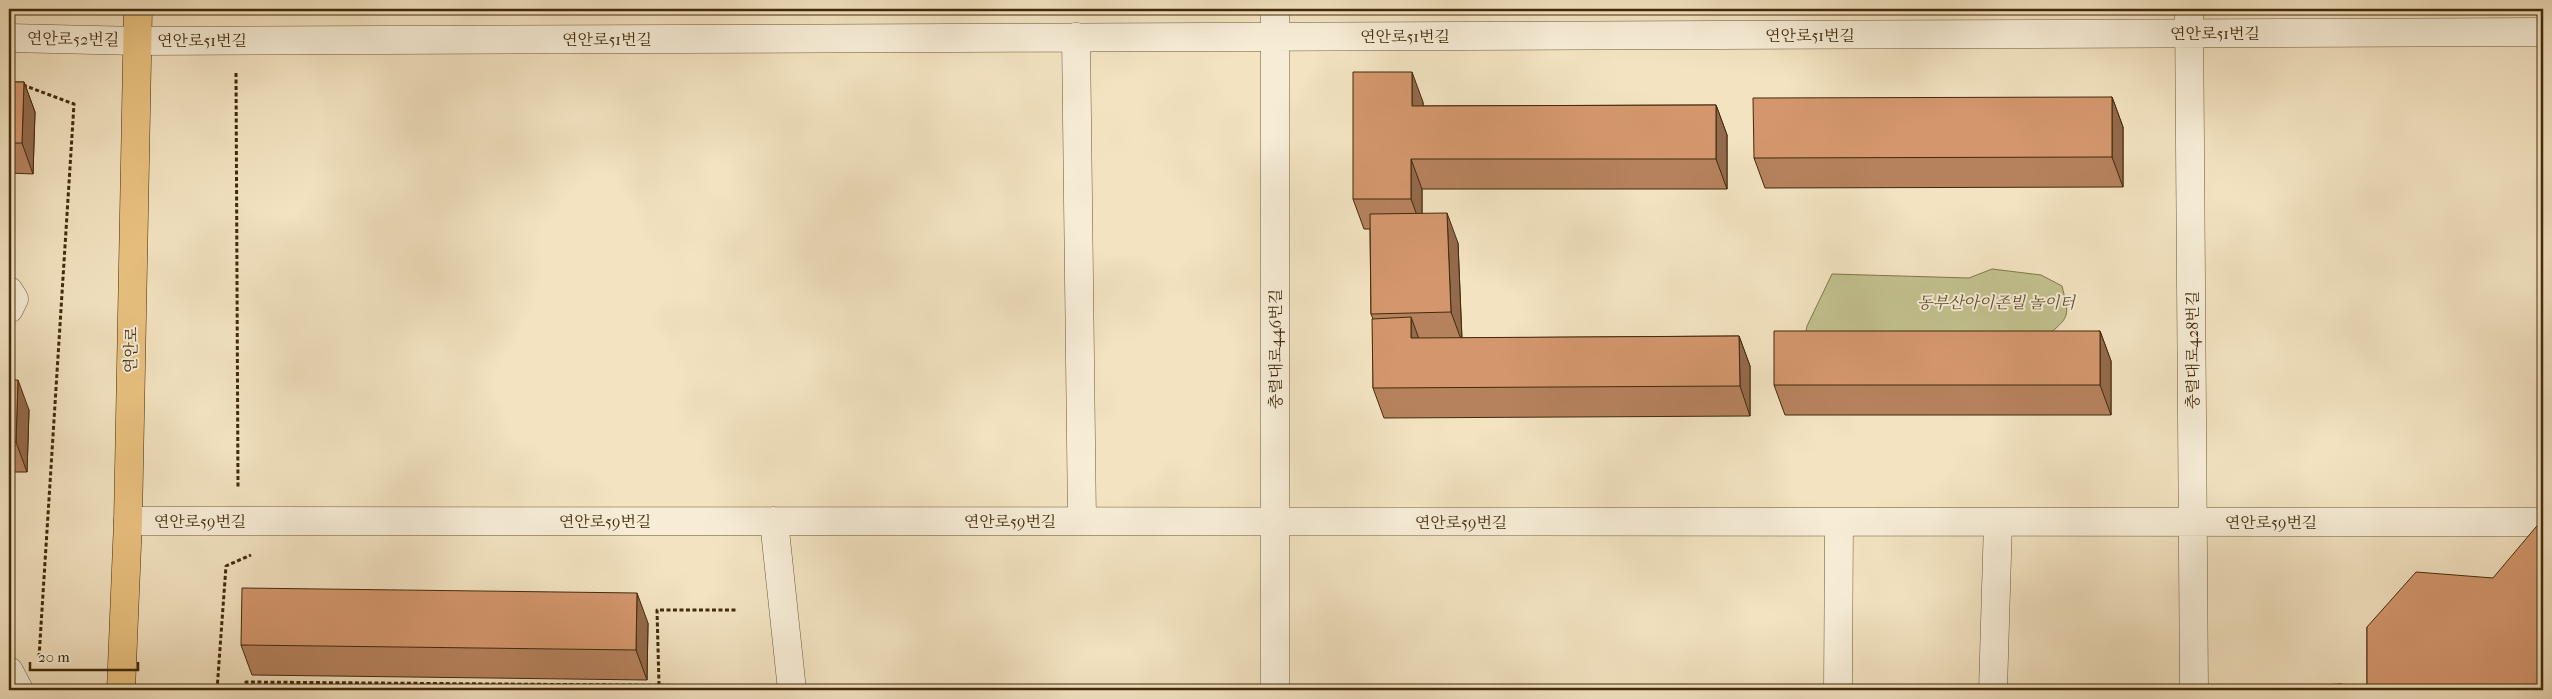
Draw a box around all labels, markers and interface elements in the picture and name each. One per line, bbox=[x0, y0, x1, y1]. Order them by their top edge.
street label: 연안로51번길 bbox=[2170, 24, 2260, 43]
street label: 연안로51번길 bbox=[1765, 26, 1855, 45]
street label: 연안로51번길 bbox=[1360, 27, 1450, 46]
street label: 연안로52번길 bbox=[27, 29, 119, 49]
street label: 연안로51번길 bbox=[562, 30, 652, 49]
street label: 연안로51번길 bbox=[157, 31, 247, 50]
street label: 충렬대로446번길 bbox=[1266, 289, 1285, 409]
street label: 충렬대로428번길 bbox=[2183, 291, 2202, 409]
park label: 동부산아이존빌 놀이터 bbox=[1917, 293, 2077, 312]
street label: 연안로 bbox=[121, 326, 141, 373]
street label: 연안로59번길 bbox=[154, 512, 246, 531]
street label: 연안로59번길 bbox=[559, 512, 651, 531]
street label: 연안로59번길 bbox=[964, 512, 1056, 531]
street label: 연안로59번길 bbox=[1415, 513, 1507, 532]
street label: 연안로59번길 bbox=[2225, 513, 2317, 532]
scale bar bbox=[30, 639, 138, 671]
text: 20 m bbox=[38, 648, 70, 666]

